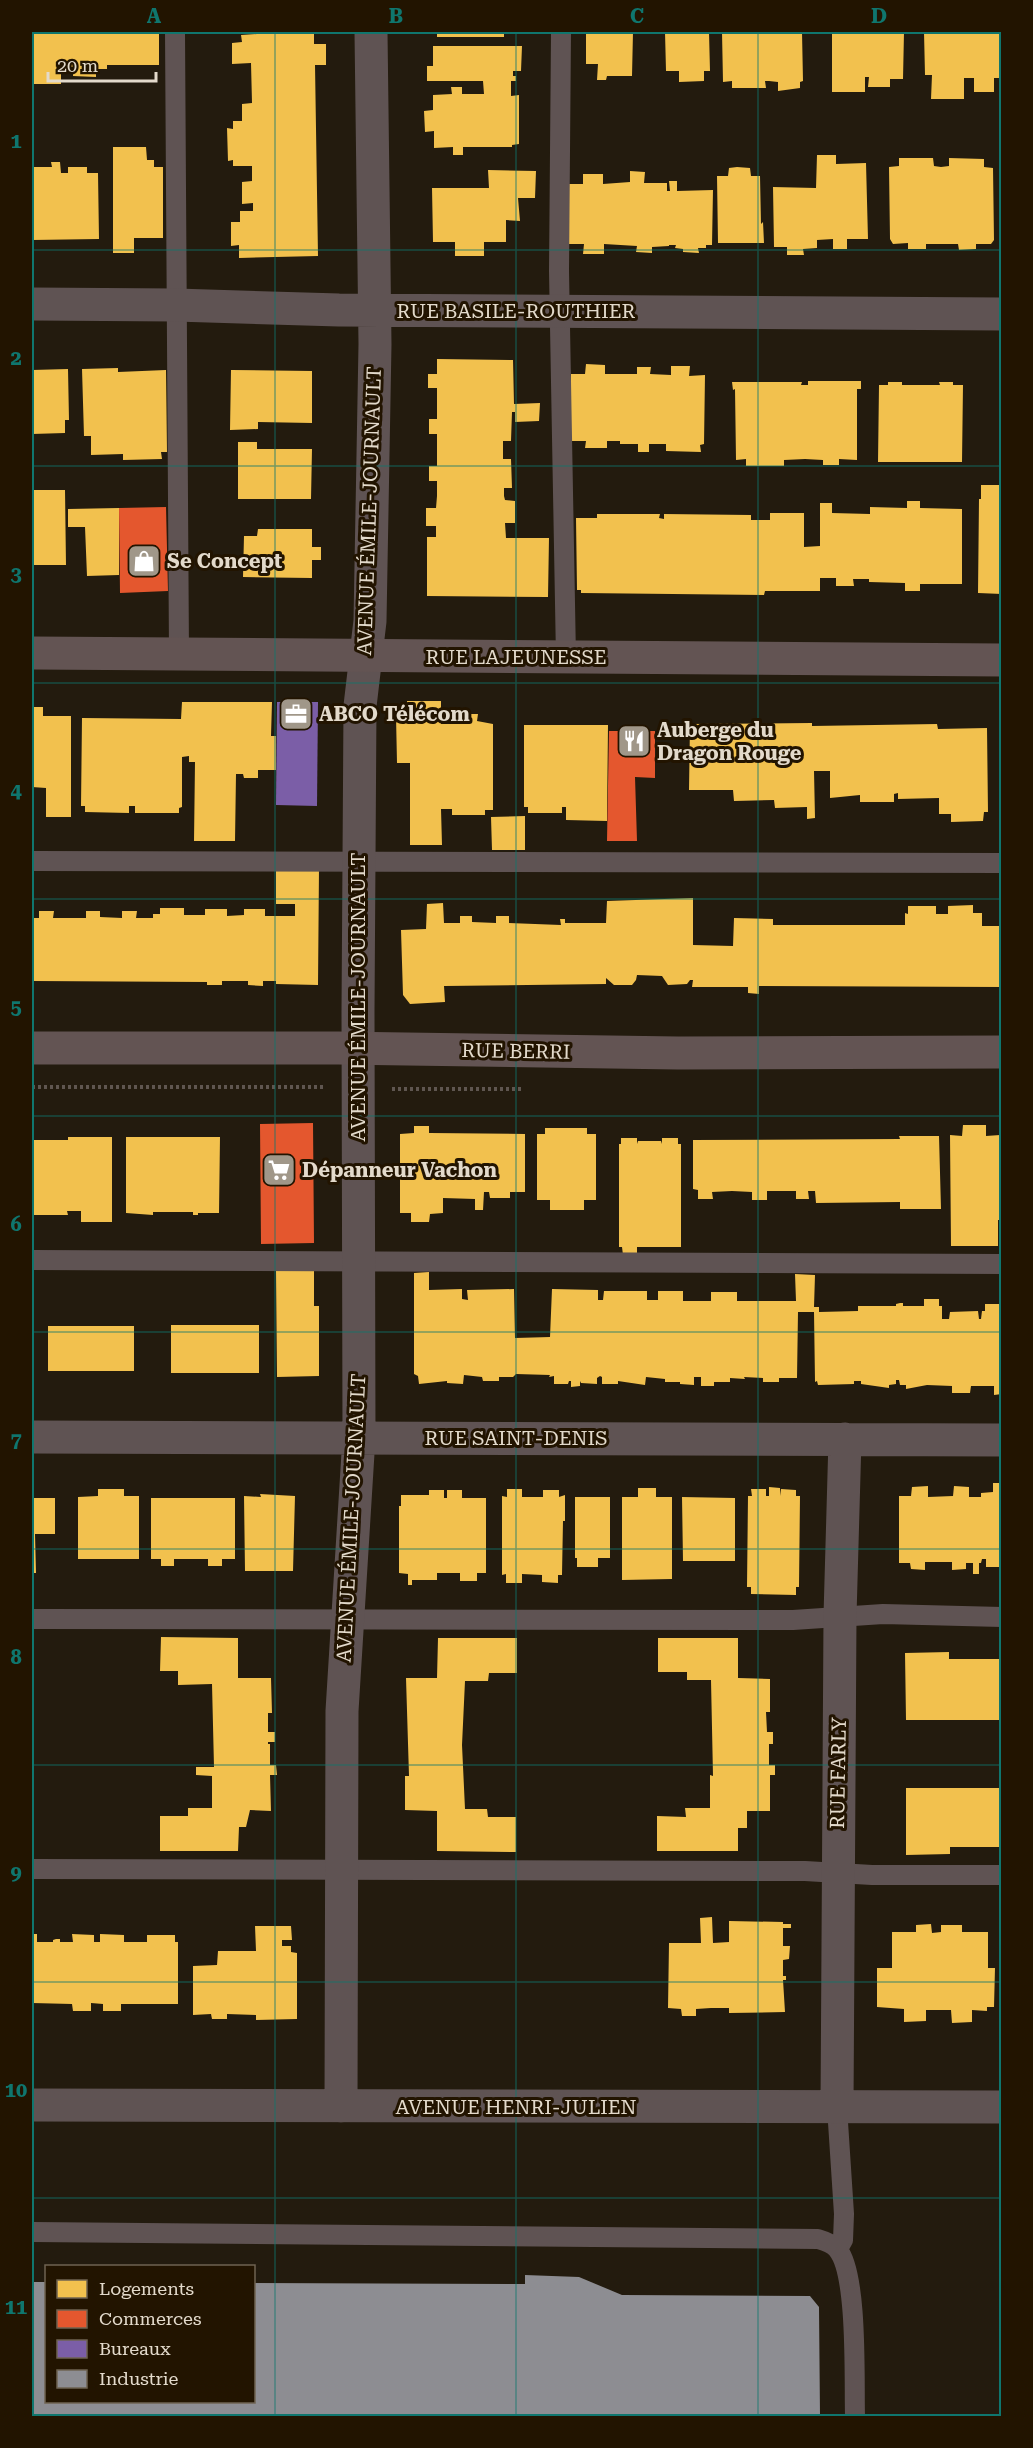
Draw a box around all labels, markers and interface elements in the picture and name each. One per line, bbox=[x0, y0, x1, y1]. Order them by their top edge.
text: A bbox=[147, 4, 162, 28]
text: B bbox=[389, 4, 403, 28]
text: C bbox=[630, 4, 644, 28]
text: D bbox=[871, 4, 887, 28]
scale bar bbox=[48, 45, 156, 83]
text: 20 m bbox=[57, 55, 98, 76]
text: 1 bbox=[10, 129, 22, 153]
street label: RUE BASILE-ROUTHIER bbox=[397, 299, 636, 323]
text: 2 bbox=[10, 346, 22, 370]
street label: AVENUE ÉMILE-JOURNAULT bbox=[352, 366, 386, 656]
shop icon: Se Concept bbox=[126, 543, 162, 579]
place label: Se Concept bbox=[167, 549, 282, 573]
text: 3 bbox=[10, 562, 22, 586]
street label: RUE LAJEUNESSE bbox=[426, 645, 607, 669]
office icon: ABCO Télécom bbox=[278, 696, 314, 732]
place label: ABCO Télécom bbox=[319, 702, 470, 726]
place label: Auberge du Dragon Rouge bbox=[657, 718, 802, 765]
restaurant icon: Auberge du Dragon Rouge bbox=[616, 723, 652, 759]
text: 4 bbox=[10, 779, 22, 803]
street label: AVENUE ÉMILE-JOURNAULT bbox=[346, 852, 370, 1142]
text: 5 bbox=[10, 995, 22, 1019]
street label: RUE BERRI bbox=[461, 1038, 571, 1064]
supermarket icon: Dépanneur Vachon bbox=[261, 1152, 297, 1188]
place label: Dépanneur Vachon bbox=[302, 1158, 497, 1182]
text: 6 bbox=[10, 1212, 22, 1236]
street label: AVENUE ÉMILE-JOURNAULT bbox=[331, 1373, 371, 1663]
street label: RUE SAINT-DENIS bbox=[425, 1426, 607, 1450]
text: 7 bbox=[10, 1428, 22, 1452]
text: 8 bbox=[10, 1645, 22, 1669]
street label: RUE FARLY bbox=[825, 1717, 851, 1829]
text: 9 bbox=[10, 1861, 22, 1885]
text: 10 bbox=[5, 2078, 27, 2102]
street label: AVENUE HENRI-JULIEN bbox=[395, 2095, 637, 2119]
legend bbox=[45, 2265, 255, 2403]
text: Logements bbox=[99, 2278, 194, 2299]
text: 11 bbox=[5, 2295, 27, 2319]
text: Commerces bbox=[99, 2308, 201, 2329]
text: Bureaux bbox=[99, 2338, 171, 2359]
text: Industrie bbox=[99, 2368, 179, 2389]

